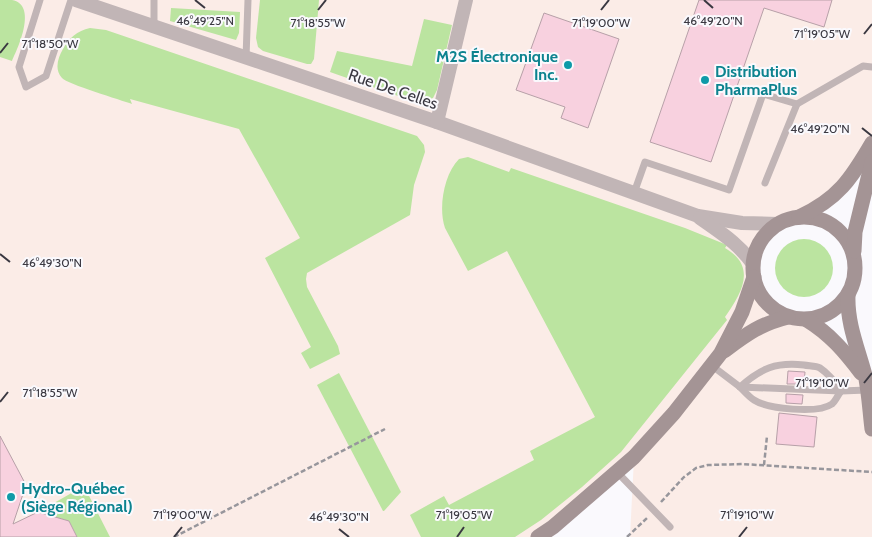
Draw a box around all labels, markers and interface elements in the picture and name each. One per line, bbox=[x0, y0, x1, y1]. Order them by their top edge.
text: 46°49'25"N bbox=[176, 13, 234, 28]
text: 46°49'20"N bbox=[683, 13, 743, 28]
text: 71°18'55"W bbox=[291, 15, 346, 30]
text: 71°19'00"W bbox=[572, 15, 631, 30]
text: 71°19'05"W bbox=[794, 26, 851, 41]
text: 71°18'50"W bbox=[22, 36, 79, 51]
place label: M2S Électronique Inc. bbox=[436, 47, 558, 84]
marker: M2S Électronique Inc. bbox=[562, 59, 574, 71]
place label: Distribution PharmaPlus bbox=[715, 62, 798, 99]
street label: Rue De Celles bbox=[346, 65, 440, 113]
marker: Distribution PharmaPlus bbox=[699, 74, 711, 86]
text: 46°49'20"N bbox=[790, 121, 850, 136]
text: 46°49'30"N bbox=[22, 255, 82, 270]
text: 71°19'10"W bbox=[795, 375, 850, 390]
text: 71°18'55"W bbox=[23, 385, 78, 400]
place label: Hydro-Québec (Siège Régional) bbox=[21, 479, 133, 516]
marker: Hydro-Québec (Siège Régional) bbox=[5, 491, 17, 503]
text: 71°19'00"W bbox=[153, 507, 212, 522]
text: 71°19'05"W bbox=[436, 507, 493, 522]
text: 71°19'10"W bbox=[720, 507, 775, 522]
text: 46°49'30"N bbox=[309, 509, 369, 524]

